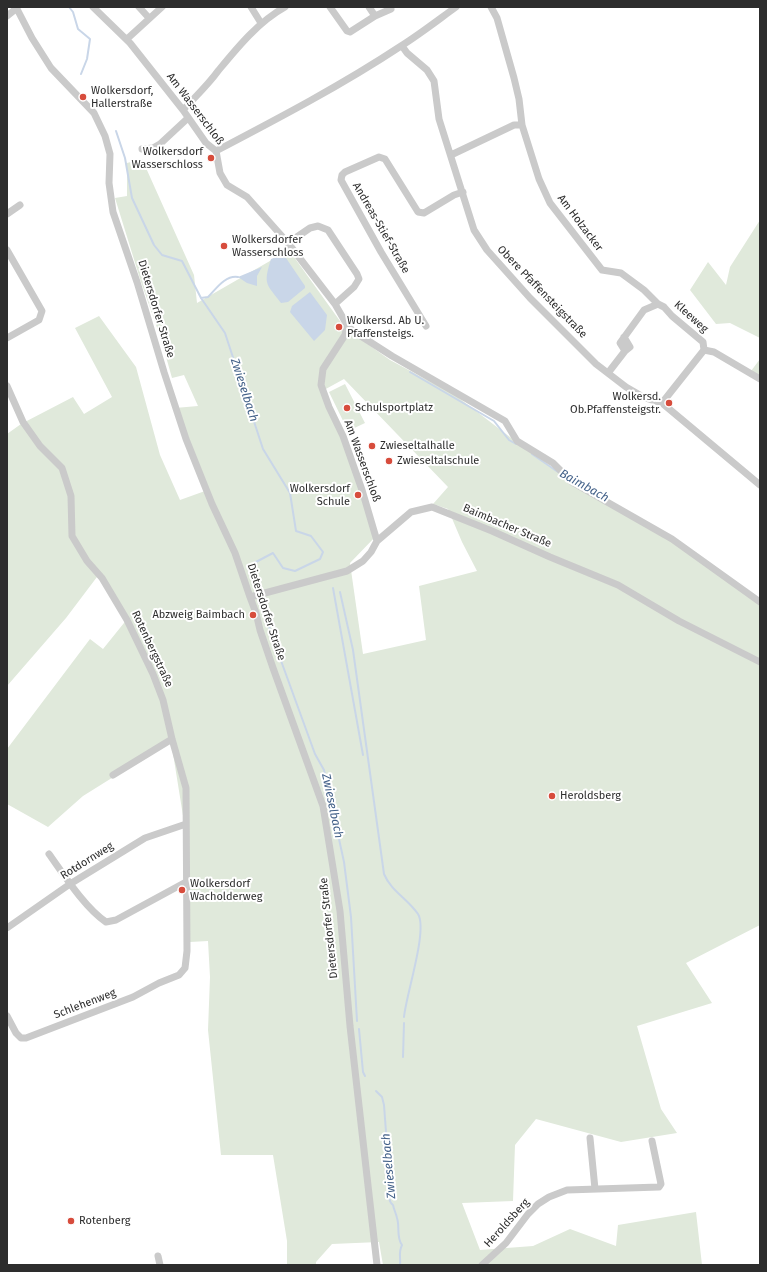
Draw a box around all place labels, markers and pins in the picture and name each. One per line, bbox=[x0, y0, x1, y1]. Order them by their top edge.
place label: Wolkersdorf, Hallerstraße bbox=[91, 84, 153, 110]
marker: Wolkersdorf, Hallerstraße bbox=[78, 92, 88, 102]
place label: Wolkersdorf Wasserschloss bbox=[132, 145, 203, 171]
marker: Wolkersdorf Wasserschloss bbox=[206, 153, 216, 163]
place label: Wolkersdorfer Wasserschloss bbox=[232, 233, 303, 259]
marker: Wolkersdorfer Wasserschloss bbox=[219, 241, 229, 251]
place label: Wolkersd. Ab U. Pfaffensteigs. bbox=[347, 314, 424, 340]
marker: Wolkersd. Ab U. Pfaffensteigs. bbox=[334, 322, 344, 332]
place label: Wolkersd. Ob.Pfaffensteigstr. bbox=[570, 390, 661, 416]
marker: Wolkersd. Ob.Pfaffensteigstr. bbox=[664, 398, 674, 408]
place label: Schulsportplatz bbox=[355, 401, 433, 415]
marker: Schulsportplatz bbox=[342, 403, 352, 413]
place label: Zwieseltalhalle bbox=[380, 439, 455, 453]
marker: Zwieseltalhalle bbox=[367, 441, 377, 451]
place label: Zwieseltalschule bbox=[397, 454, 479, 468]
marker: Zwieseltalschule bbox=[384, 456, 394, 466]
place label: Wolkersdorf Schule bbox=[290, 482, 350, 508]
marker: Wolkersdorf Schule bbox=[353, 490, 363, 500]
place label: Abzweig Baimbach bbox=[153, 608, 245, 622]
marker: Abzweig Baimbach bbox=[248, 610, 258, 620]
place label: Heroldsberg bbox=[560, 789, 621, 803]
marker: Heroldsberg bbox=[547, 791, 557, 801]
place label: Wolkersdorf Wacholderweg bbox=[190, 877, 262, 903]
marker: Wolkersdorf Wacholderweg bbox=[177, 885, 187, 895]
place label: Rotenberg bbox=[79, 1214, 130, 1228]
marker: Rotenberg bbox=[66, 1216, 76, 1226]

